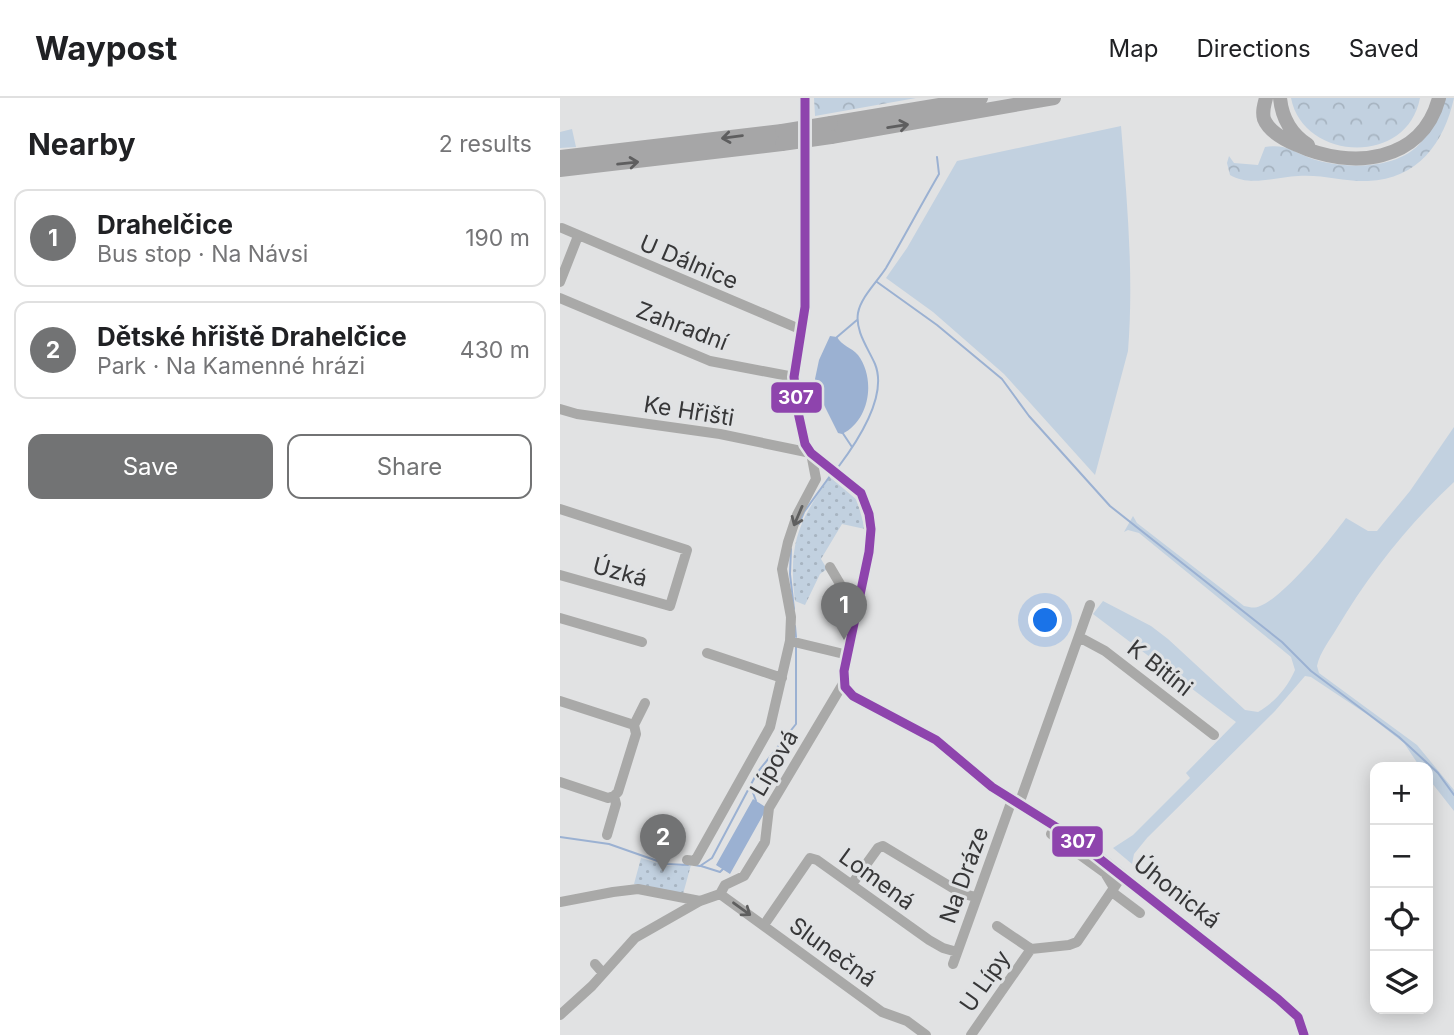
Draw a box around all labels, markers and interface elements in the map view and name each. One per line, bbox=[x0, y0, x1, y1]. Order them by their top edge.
text: Waypost bbox=[35, 28, 177, 68]
text: Map bbox=[1109, 34, 1158, 63]
text: Directions bbox=[1196, 34, 1311, 63]
text: Saved bbox=[1349, 34, 1419, 63]
one-way arrow bbox=[886, 119, 909, 132]
text: Nearby bbox=[28, 126, 136, 162]
text: 2 results bbox=[439, 130, 532, 158]
one-way arrow bbox=[721, 131, 744, 144]
one-way arrow bbox=[616, 157, 639, 170]
text: Drahelčice bbox=[97, 209, 233, 240]
text: 1 bbox=[48, 224, 58, 252]
text: 190 m bbox=[465, 224, 530, 252]
street label: U Dálnice bbox=[635, 229, 743, 295]
text: Bus stop · Na Návsi bbox=[97, 240, 308, 268]
street label: Zahradní bbox=[632, 296, 732, 356]
text: Dětské hřiště Drahelčice bbox=[97, 321, 407, 352]
text: 2 bbox=[46, 336, 60, 364]
text: 430 m bbox=[460, 336, 530, 364]
text: Park · Na Kamenné hrázi bbox=[97, 352, 365, 380]
line badge: 307 bbox=[770, 381, 823, 414]
text: 307 bbox=[778, 386, 814, 409]
street label: Ke Hřišti bbox=[642, 390, 736, 432]
button: Save bbox=[28, 434, 273, 499]
button: Share bbox=[287, 434, 532, 499]
one-way arrow bbox=[790, 505, 803, 527]
street label: Úzká bbox=[590, 551, 650, 593]
pin: 1 bbox=[821, 582, 867, 640]
your location bbox=[1028, 603, 1062, 637]
street label: K Bitíni bbox=[1122, 634, 1198, 702]
street label: Lípová bbox=[744, 725, 804, 801]
map controls bbox=[1370, 762, 1433, 1014]
button: + bbox=[1370, 762, 1433, 825]
pin: 2 bbox=[640, 814, 686, 872]
street label: Na Dráze bbox=[934, 823, 994, 927]
line badge: 307 bbox=[1051, 825, 1104, 858]
button: − bbox=[1370, 825, 1433, 888]
text: 307 bbox=[1060, 830, 1096, 853]
street label: Lomená bbox=[834, 842, 920, 916]
street label: Úhonická bbox=[1128, 849, 1226, 935]
button: locate bbox=[1370, 888, 1433, 951]
one-way arrow bbox=[732, 902, 751, 917]
street label: Slunečná bbox=[784, 911, 882, 993]
street label: U Lípy bbox=[954, 945, 1016, 1017]
button: layers bbox=[1370, 951, 1433, 1014]

